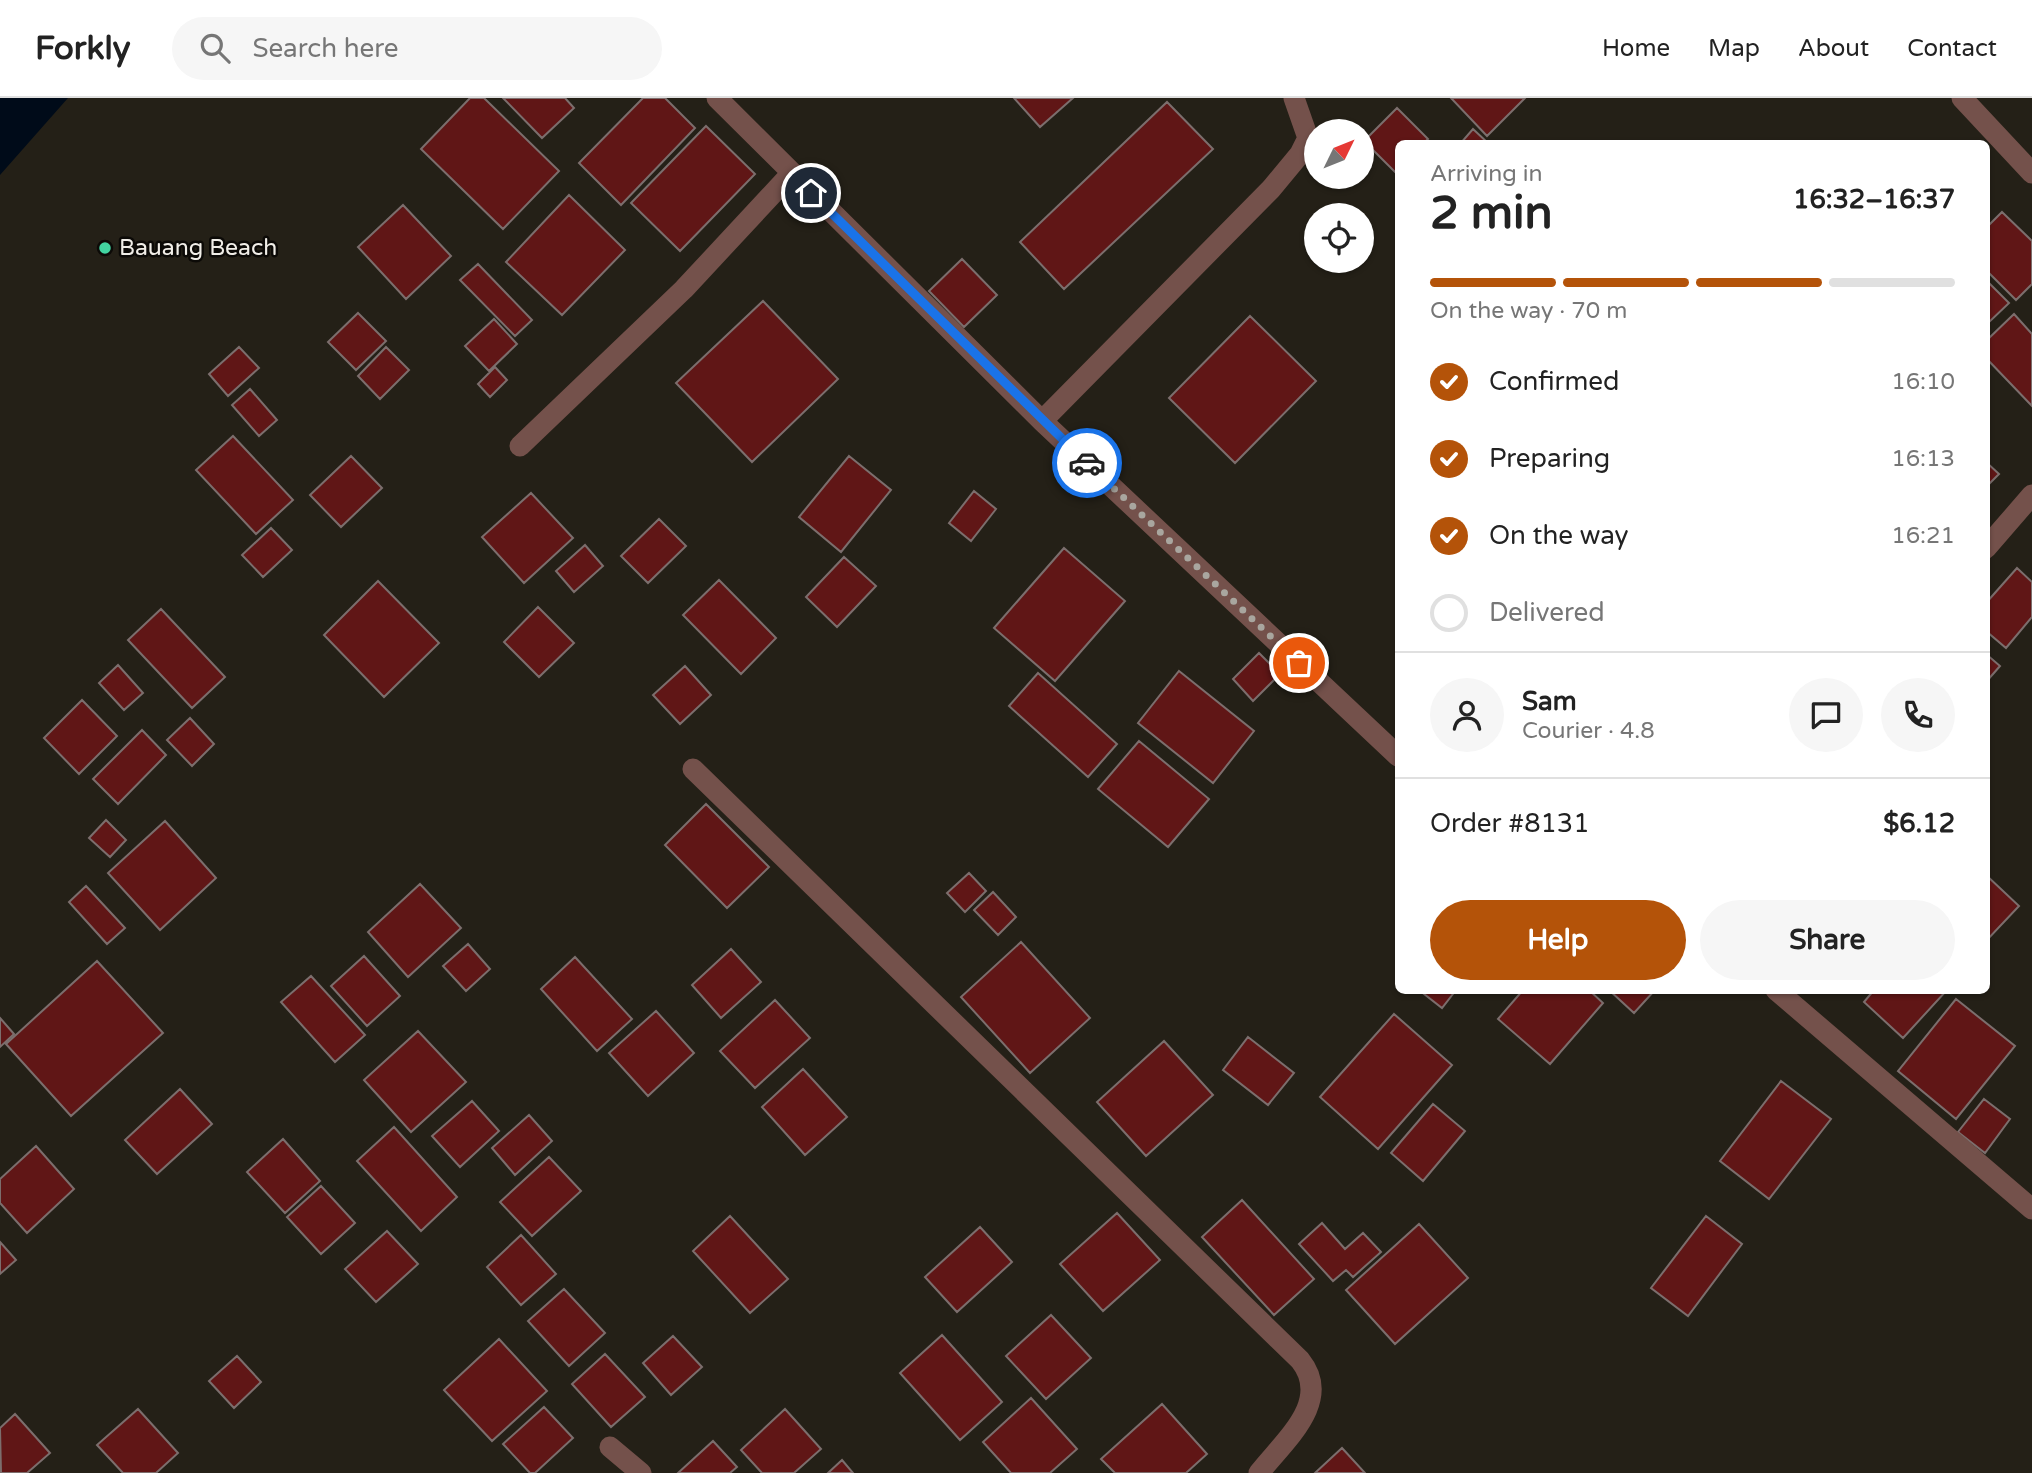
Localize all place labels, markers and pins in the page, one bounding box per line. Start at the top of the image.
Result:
pin [781,163,841,223]
place label: Bauang Beach [119,234,277,262]
marker: Bauang Beach [97,240,113,256]
pin [1269,633,1329,693]

